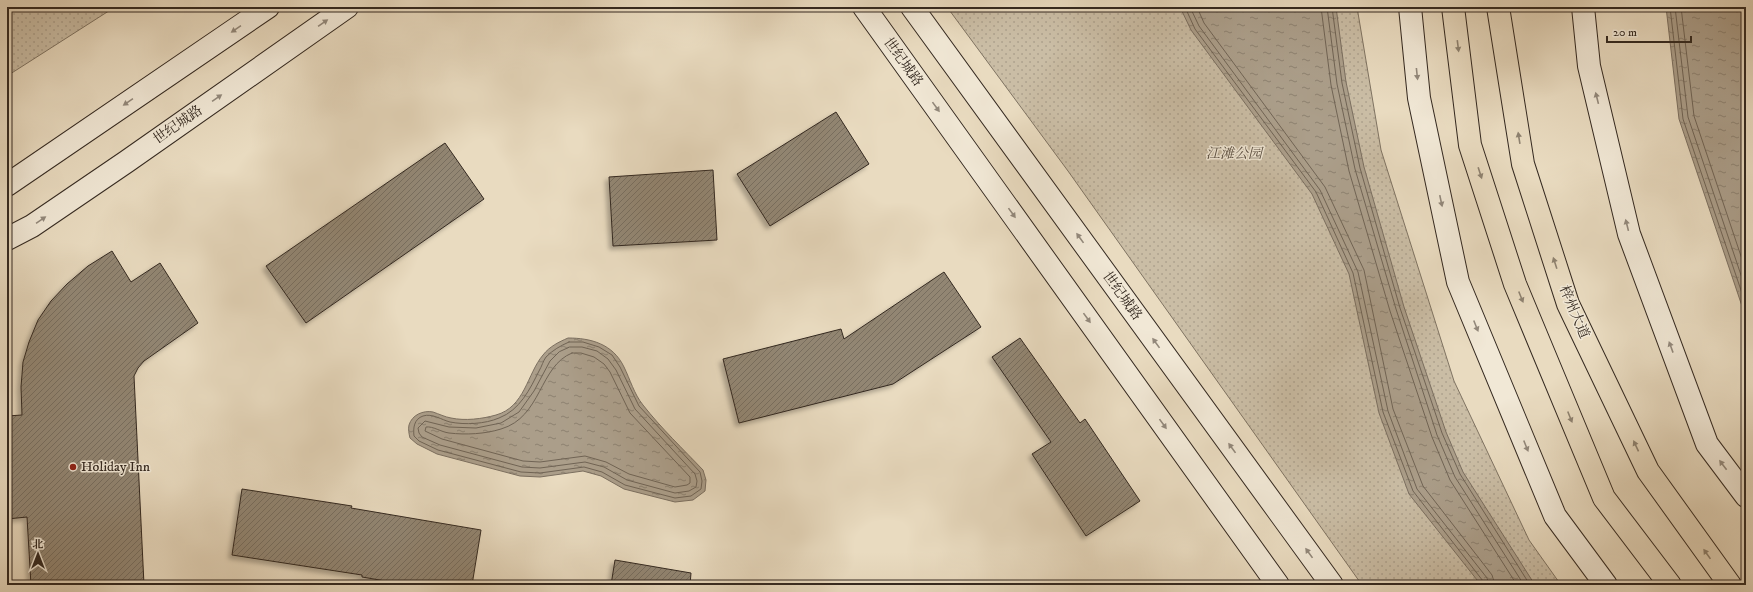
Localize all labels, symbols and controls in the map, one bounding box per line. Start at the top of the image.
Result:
scale bar [1607,18,1691,44]
one-way arrow [318,19,329,27]
one-way arrow [230,25,241,33]
text: 20 m [1613,25,1637,40]
street label: 世纪城路 [879,34,927,90]
one-way arrow [1455,40,1461,52]
one-way arrow [1413,68,1420,80]
one-way arrow [1593,92,1599,104]
one-way arrow [212,94,222,102]
one-way arrow [123,98,133,106]
street label: 世纪城路 [150,102,206,148]
one-way arrow [932,102,940,112]
one-way arrow [1515,132,1521,144]
park label: 江滩公园 [1206,145,1264,163]
one-way arrow [1477,168,1483,180]
one-way arrow [1439,195,1445,207]
one-way arrow [1007,207,1016,218]
one-way arrow [36,216,46,224]
one-way arrow [1624,218,1630,230]
one-way arrow [1076,232,1084,243]
one-way arrow [1552,257,1558,269]
street label: 世纪城路 [1098,268,1146,324]
street label: 梓州大道 [1555,283,1593,341]
one-way arrow [1518,291,1524,303]
one-way arrow [1083,313,1091,324]
one-way arrow [1474,320,1480,332]
one-way arrow [1152,338,1160,348]
one-way arrow [1667,340,1673,352]
one-way arrow [1568,411,1574,423]
one-way arrow [1159,419,1167,429]
one-way arrow [1633,440,1639,451]
one-way arrow [1523,441,1529,452]
one-way arrow [1228,443,1237,454]
place label: Holiday Inn [81,458,151,476]
one-way arrow [1719,460,1727,470]
marker: Holiday Inn [68,462,78,472]
north arrow [18,534,58,574]
text: 北 [33,538,44,552]
one-way arrow [1305,548,1313,559]
one-way arrow [1703,549,1711,559]

